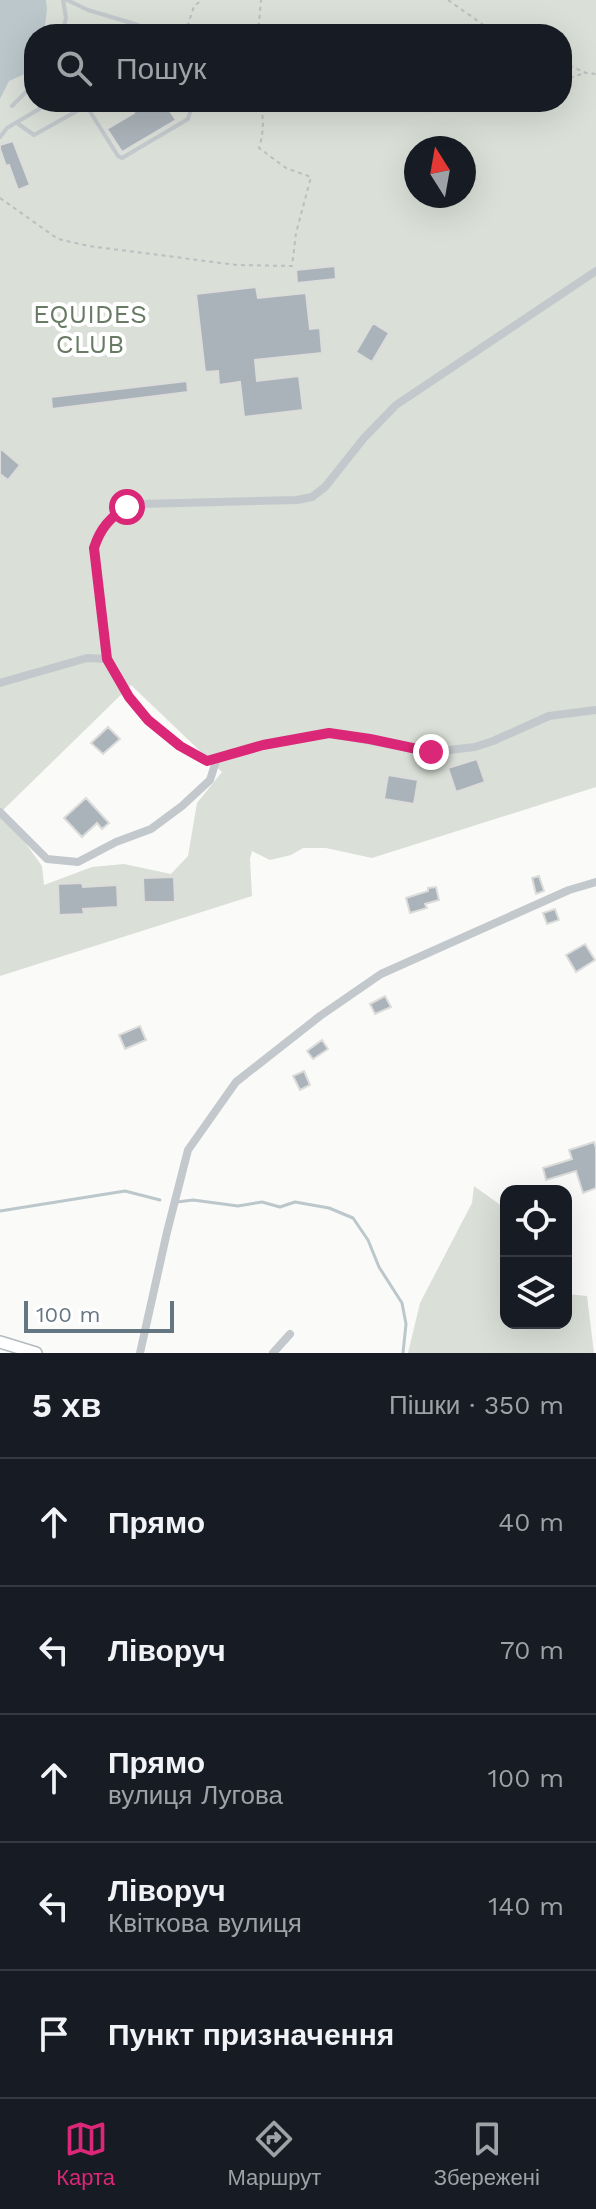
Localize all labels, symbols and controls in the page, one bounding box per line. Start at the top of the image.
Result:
search box [24,24,572,112]
icon: search [52,46,96,90]
text: Пошук [116,51,206,86]
north arrow [404,136,476,208]
park label: EQUIDES CLUB [33,299,147,359]
route start [109,489,145,525]
route end [413,734,449,770]
map controls [500,1185,572,1329]
button: locate [500,1185,572,1257]
button: layers [500,1257,572,1329]
scale bar [24,1297,174,1333]
text: 100 m [36,1302,100,1327]
text: 5 хв [32,1385,101,1425]
text: Пішки · 350 m [389,1390,564,1420]
icon: ahead [32,1500,76,1544]
text: Прямо [108,1505,205,1540]
text: 40 m [498,1507,564,1537]
icon: left [32,1628,76,1672]
text: Ліворуч [108,1633,226,1668]
text: 70 m [500,1635,564,1665]
text: Прямо [108,1745,205,1780]
icon: ahead [32,1756,76,1800]
text: 100 m [488,1763,564,1793]
text: вулиця Лугова [108,1780,283,1810]
text: Ліворуч [108,1873,226,1908]
icon: left [32,1884,76,1928]
text: 140 m [488,1891,564,1921]
text: Квіткова вулиця [108,1908,302,1938]
icon: arrive [32,2012,76,2056]
text: Пункт призначення [108,2017,394,2052]
tab: Карта [56,2117,115,2191]
tab: Маршрут [228,2117,321,2191]
tab: Збережені [434,2117,540,2191]

